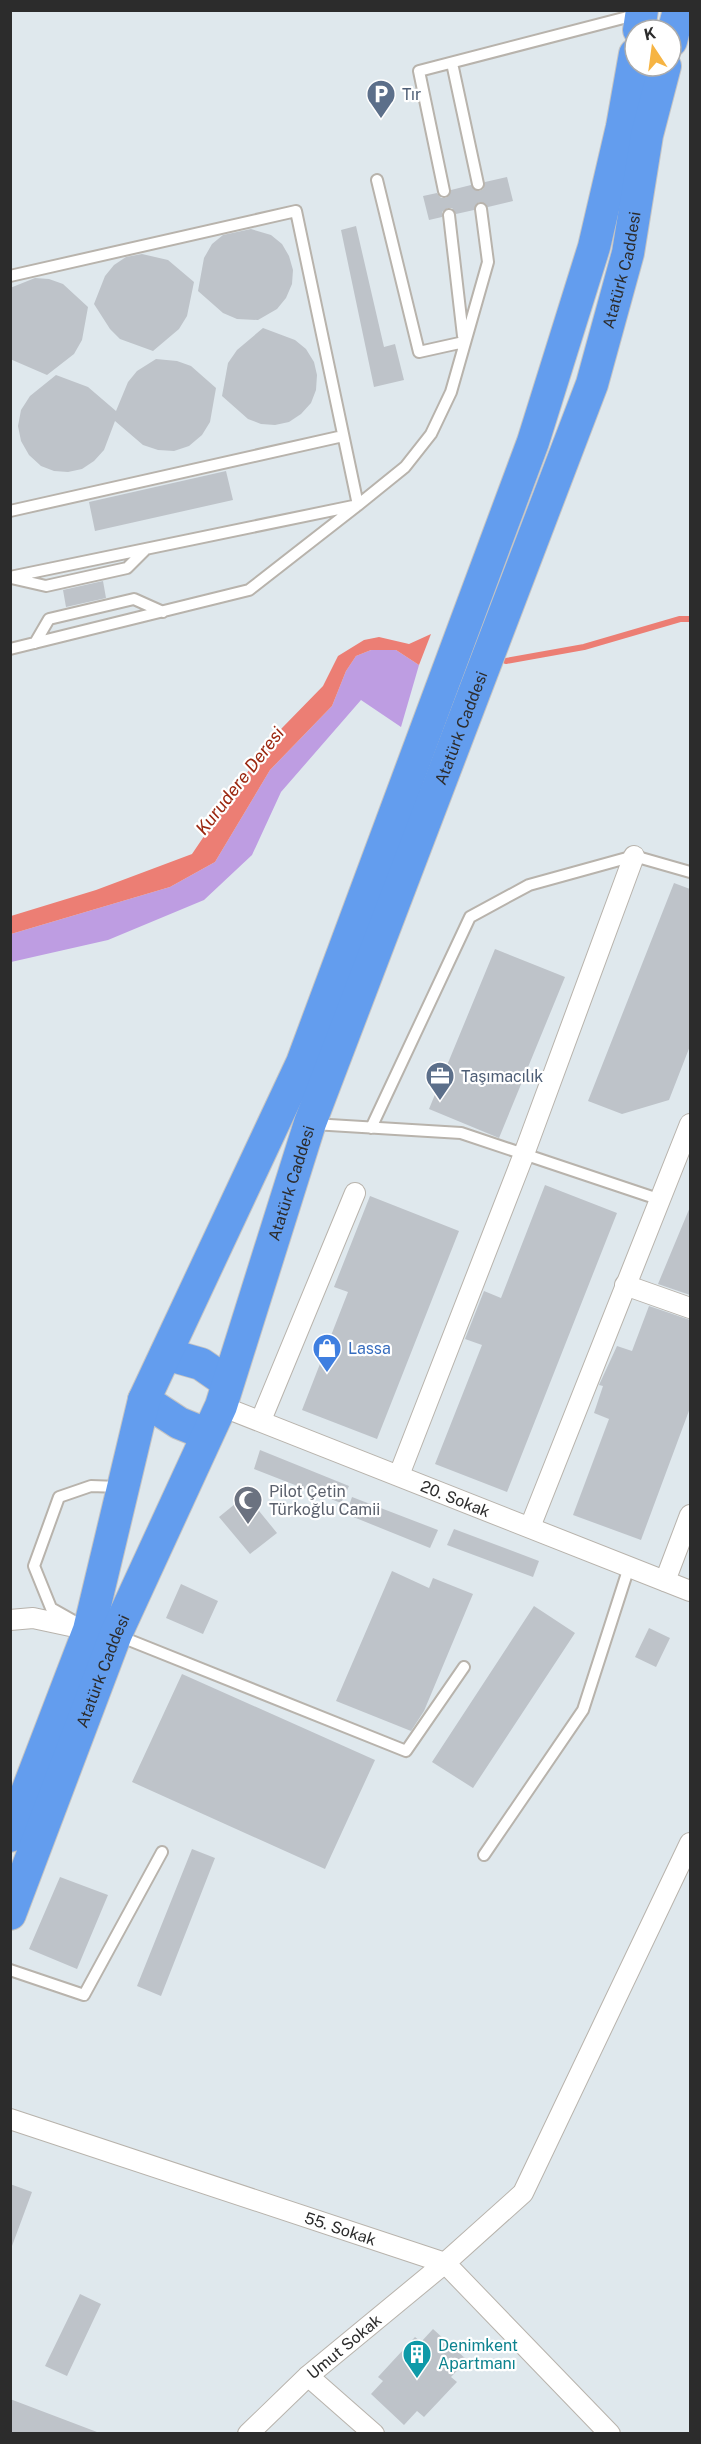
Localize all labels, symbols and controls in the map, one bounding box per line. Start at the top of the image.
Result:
north arrow [623,18,683,78]
text: K [642,23,658,44]
parking icon: Tır [365,78,397,120]
place label: Tır [402,85,421,104]
street label: Atatürk Caddesi [599,210,645,331]
street label: Atatürk Caddesi [431,669,491,787]
water label: Kurudere Deresi [191,722,288,839]
office icon: Taşımacılık [424,1060,456,1102]
place label: Taşımacılık [461,1067,543,1086]
street label: Atatürk Caddesi [265,1123,319,1243]
shop icon: Lassa [311,1332,343,1374]
place label: Lassa [348,1339,391,1358]
street label: 20. Sokak [418,1477,493,1521]
place label: Pilot Çetin Türkoğlu Camii [269,1482,380,1519]
mosque icon: Pilot Çetin Türkoğlu Camii [232,1484,264,1526]
street label: Atatürk Caddesi [72,1612,134,1730]
street label: 55. Sokak [302,2208,378,2250]
street label: Umut Sokak [303,2311,385,2383]
place label: Denimkent Apartmanı [438,2336,518,2373]
building icon: Denimkent Apartmanı [401,2338,433,2380]

